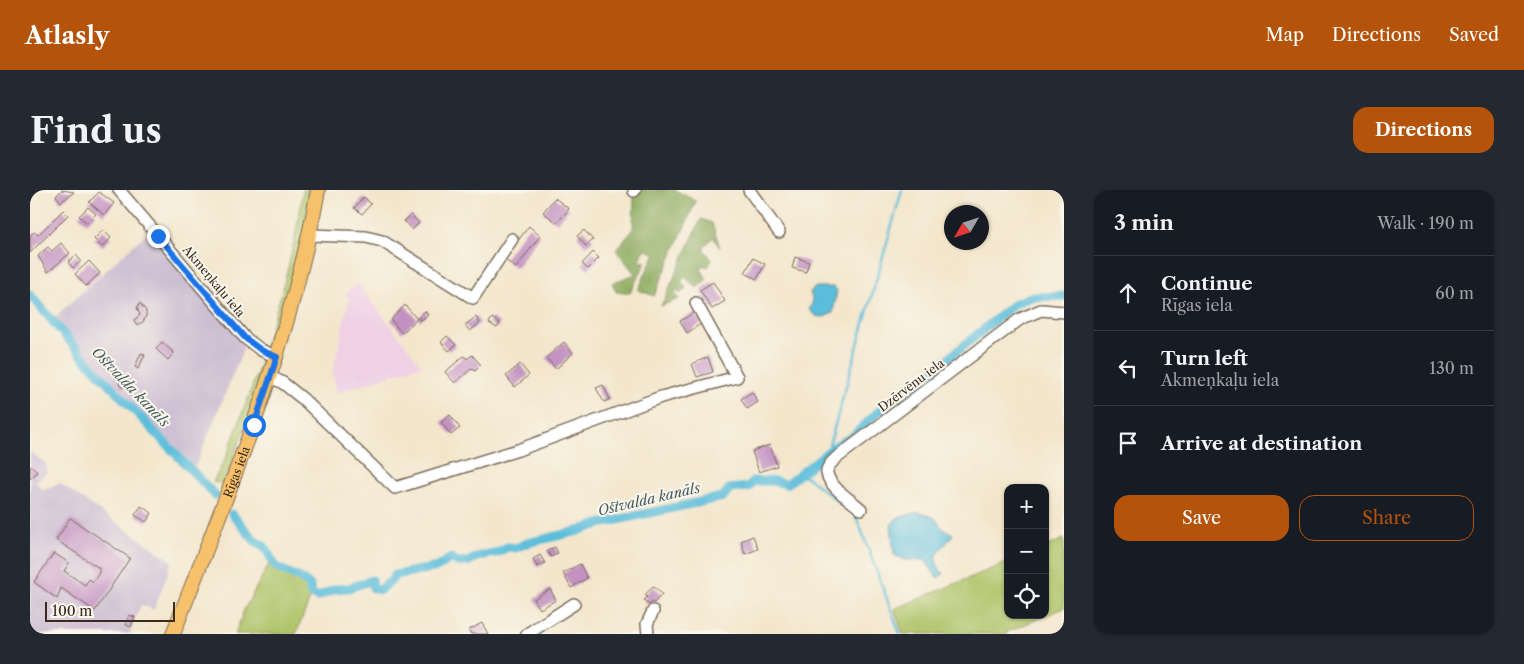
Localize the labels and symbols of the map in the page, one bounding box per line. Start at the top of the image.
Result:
north arrow [944,205,989,250]
route end [147,225,170,248]
street label: Akmeņkaļu iela [178,241,249,321]
water label: Ostvalda kanāls [88,343,174,432]
street label: Dzērvēnu iela [875,355,948,415]
route start [243,414,266,437]
street label: Rīgas iela [219,443,253,500]
water label: Ostvalda kanāls [596,478,703,520]
scale bar [45,599,175,622]

